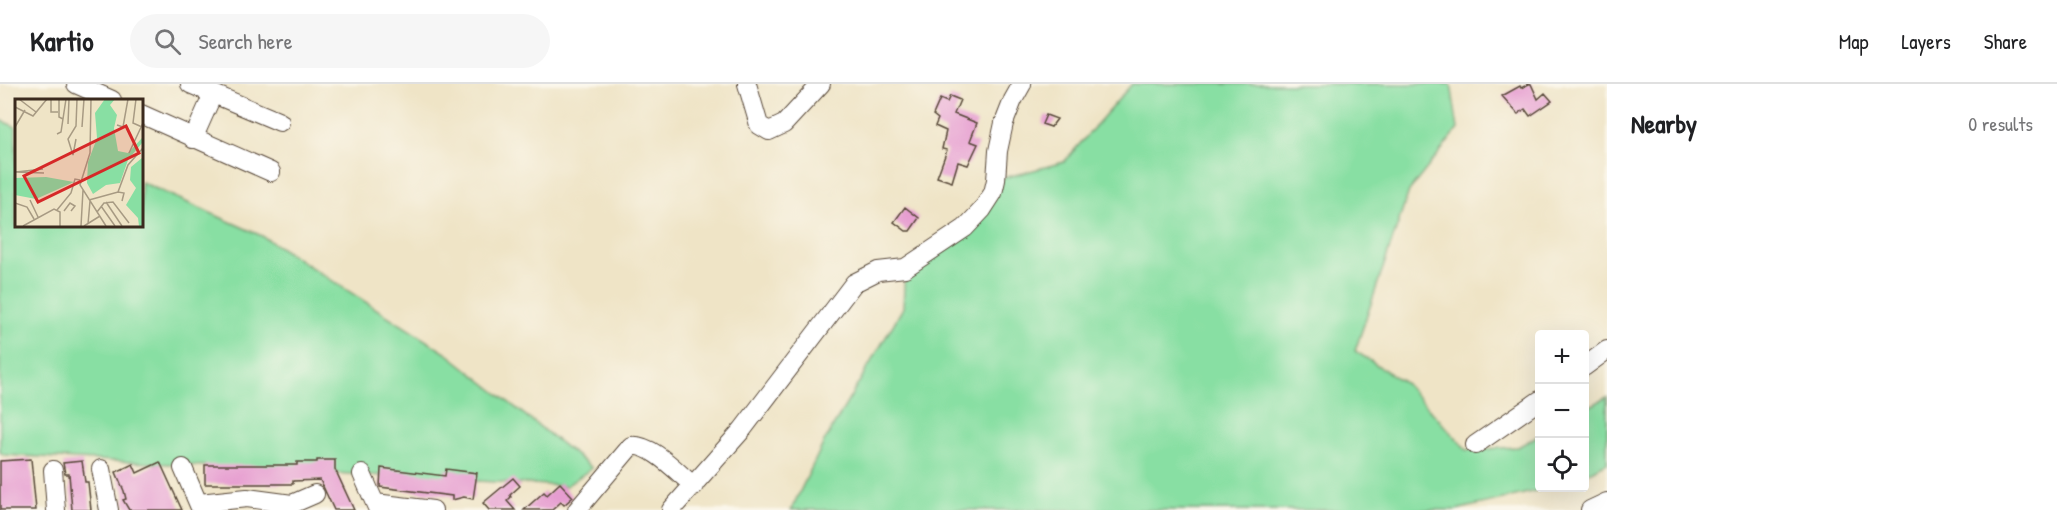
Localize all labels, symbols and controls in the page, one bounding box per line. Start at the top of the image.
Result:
search box [130,14,550,68]
text: Kartio [30,22,94,60]
icon: search [151,25,184,58]
text: Search here [199,26,293,56]
text: Map [1839,27,1868,56]
text: Layers [1901,27,1951,56]
text: Share [1984,27,2027,56]
inset map [15,99,142,226]
text: Nearby [1631,106,1697,141]
text: 0 results [1968,110,2033,137]
map controls [1535,330,1589,492]
button: + [1535,330,1589,384]
button: − [1535,384,1589,438]
button: locate [1535,438,1589,492]

